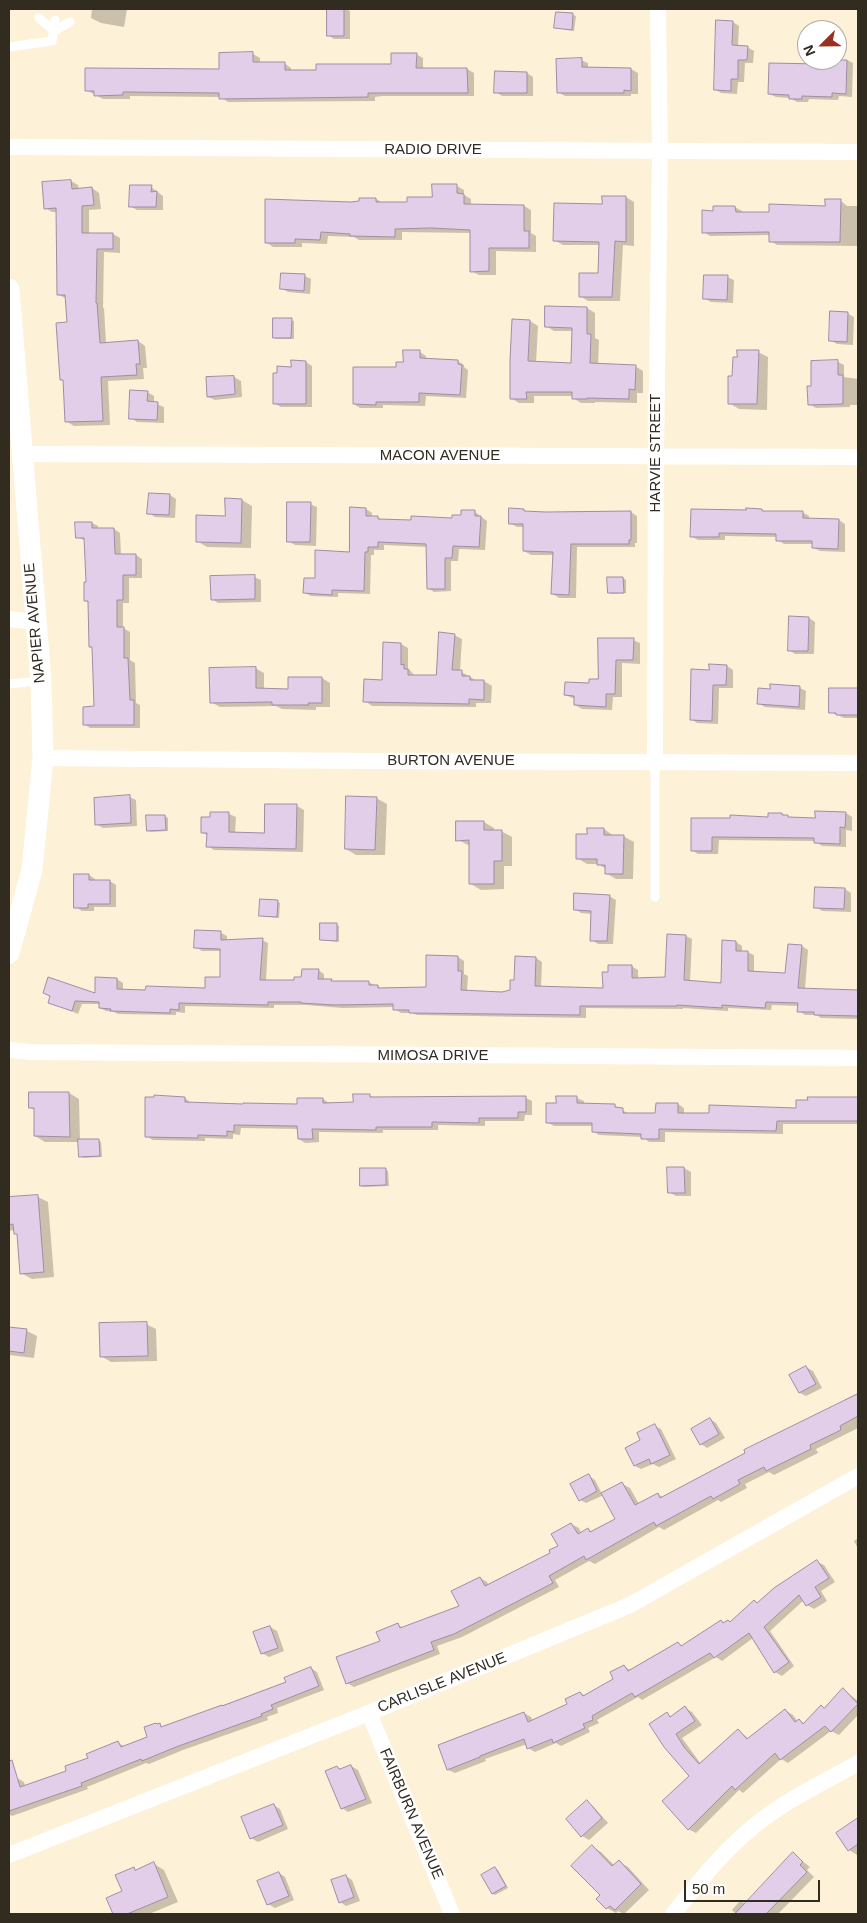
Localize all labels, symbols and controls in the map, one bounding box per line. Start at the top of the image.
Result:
north arrow [797,20,847,70]
text: N [800,43,818,58]
street label: RADIO DRIVE [384,141,482,159]
street label: HARVIE STREET [647,394,665,512]
street label: MACON AVENUE [380,447,500,465]
street label: NAPIER AVENUE [21,562,49,684]
street label: BURTON AVENUE [387,752,515,770]
street label: MIMOSA DRIVE [378,1047,488,1065]
street label: CARLISLE AVENUE [375,1649,509,1717]
street label: FAIRBURN AVENUE [375,1746,447,1882]
scale bar [687,1870,823,1902]
text: 50 m [692,1880,725,1897]

